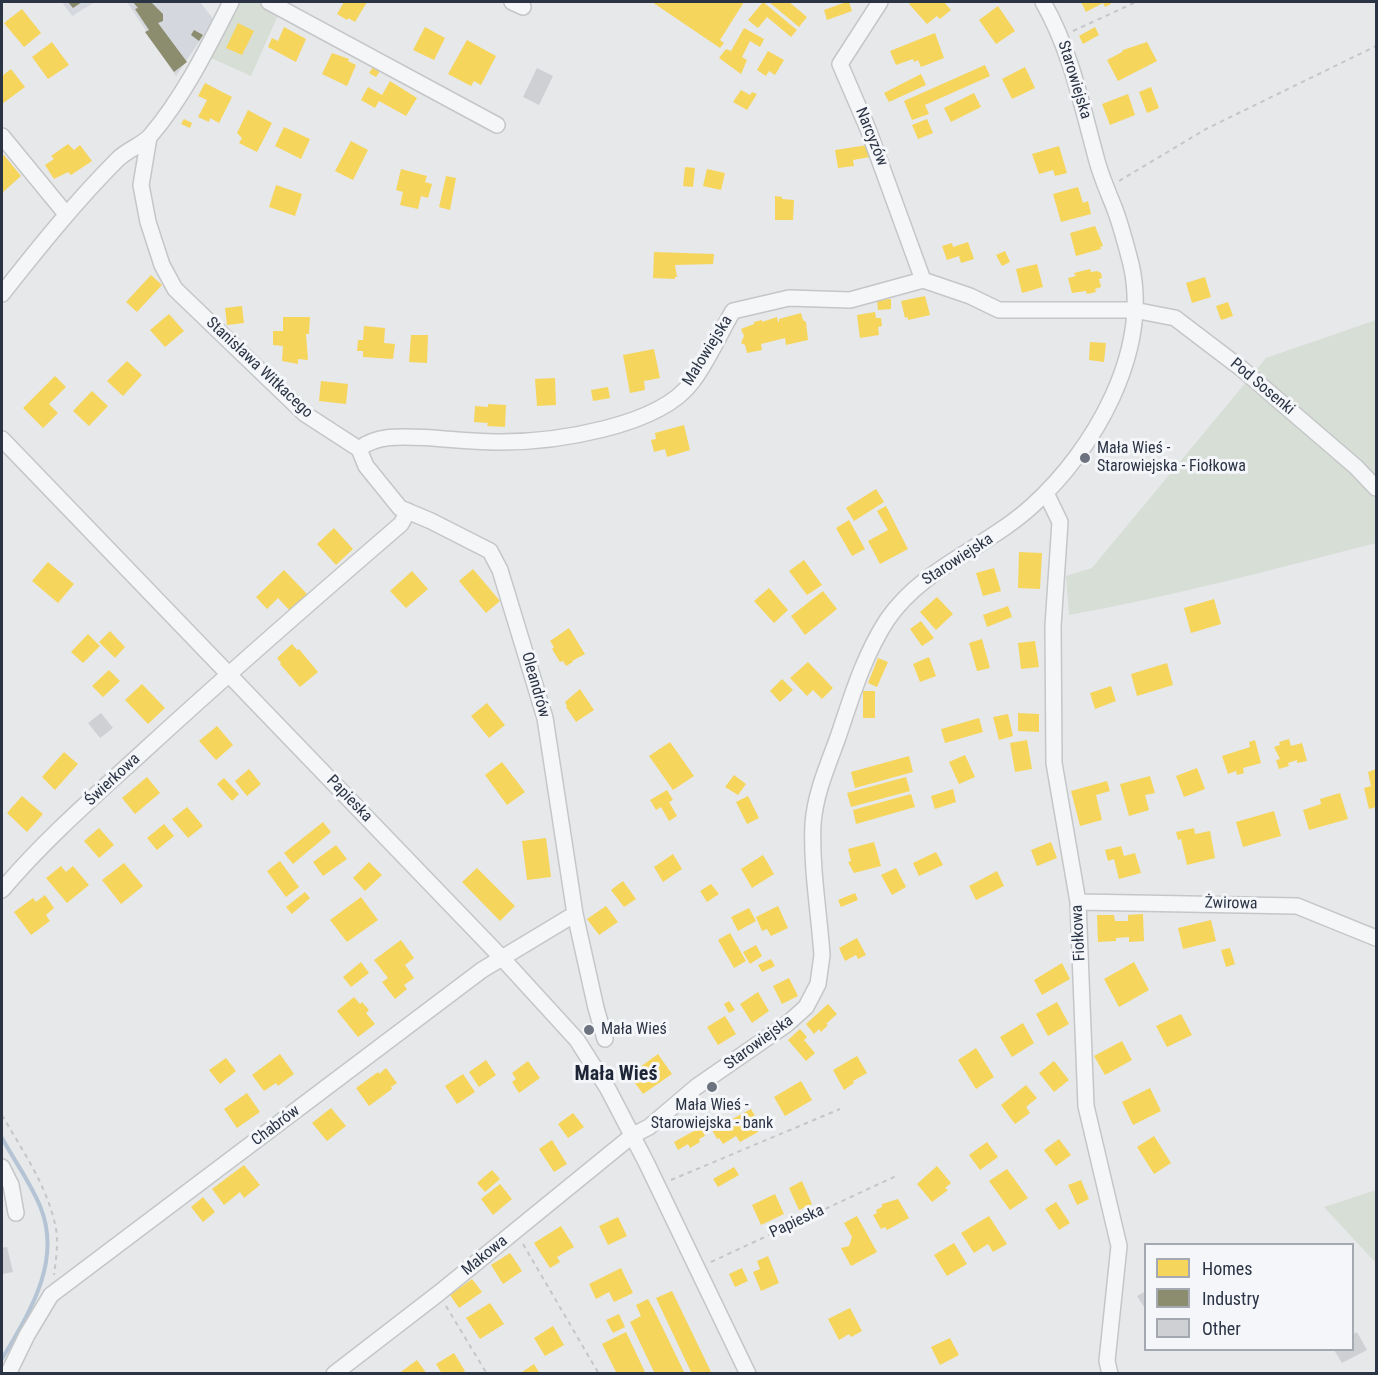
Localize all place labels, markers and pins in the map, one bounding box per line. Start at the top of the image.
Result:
place label: Mała Wieś - Starowiejska - Fiołkowa [1097,439,1246,477]
marker: Mała Wieś - Starowiejska - Fiołkowa [1078,451,1092,465]
place label: Mała Wieś [601,1020,667,1040]
marker: Mała Wieś [582,1023,596,1037]
marker: Mała Wieś - Starowiejska - bank [705,1080,719,1094]
place label: Mała Wieś - Starowiejska - bank [651,1096,773,1134]

